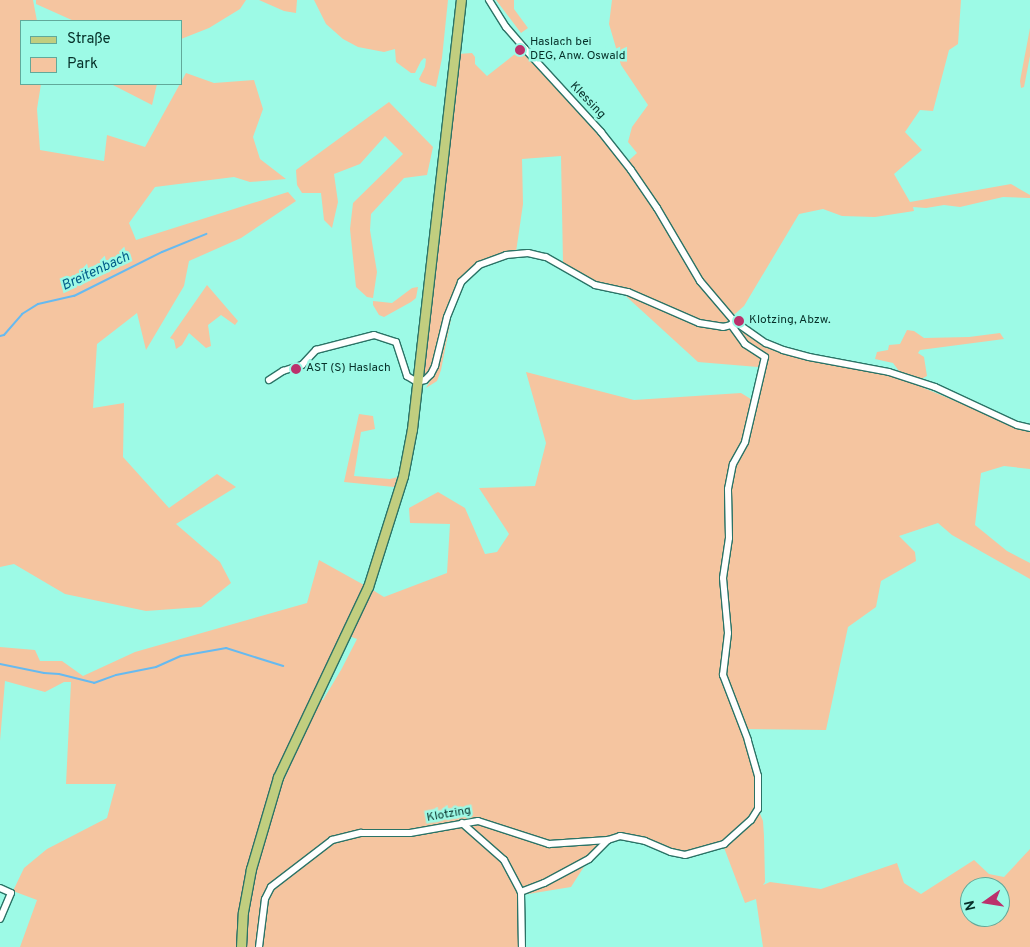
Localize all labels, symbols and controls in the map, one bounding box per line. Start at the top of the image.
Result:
legend [20,20,182,85]
text: Straße [67,30,111,49]
place label: Haslach bei DEG, Anw. Oswald [530,36,626,64]
marker: Haslach bei DEG, Anw. Oswald [514,44,526,56]
text: Park [67,55,98,74]
street label: Klessing [566,80,608,122]
water label: Breitenbach [59,249,133,295]
place label: Klotzing, Abzw. [749,314,831,328]
marker: Klotzing, Abzw. [733,315,745,327]
place label: AST (S) Haslach [306,362,391,376]
marker: AST (S) Haslach [290,363,302,375]
street label: Klotzing [426,804,472,826]
north arrow [960,877,1010,927]
text: N [961,898,980,912]

